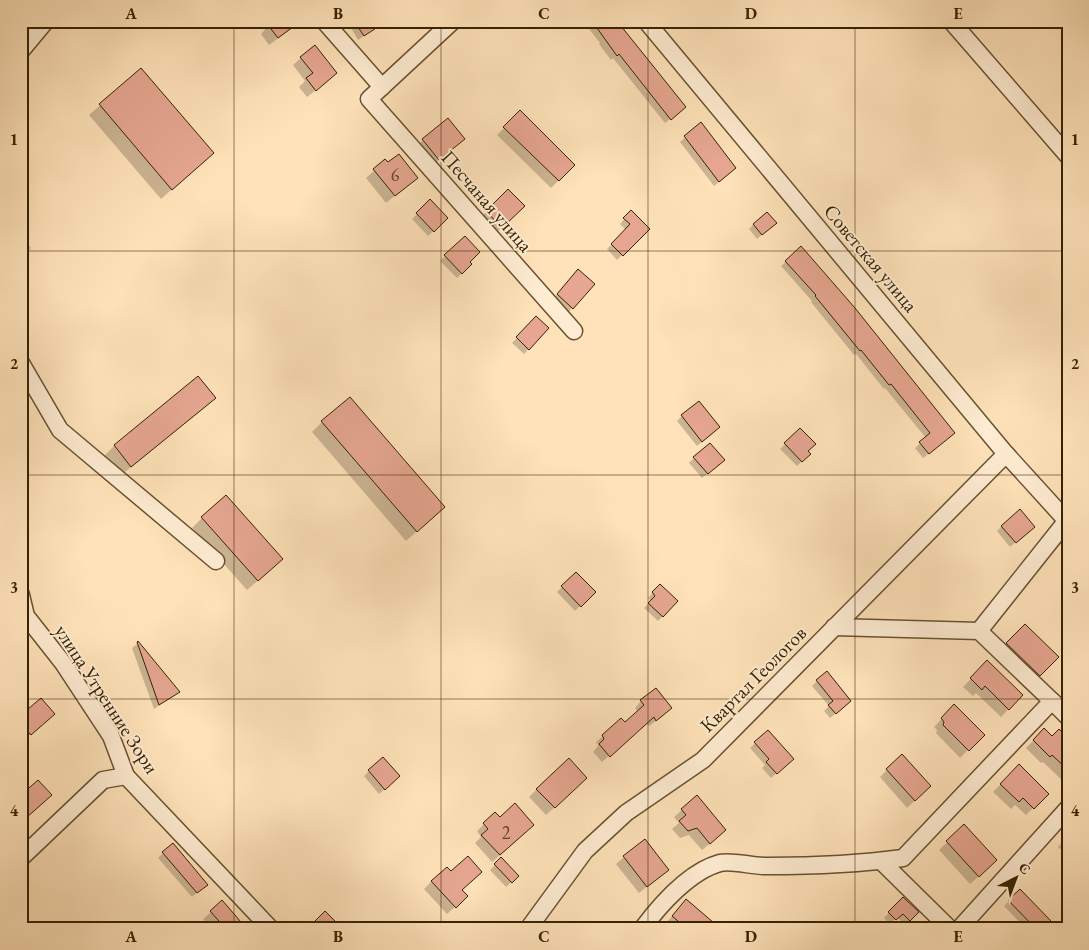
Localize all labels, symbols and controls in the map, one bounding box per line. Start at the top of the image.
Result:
text: A [124,3,137,24]
text: B [333,3,343,24]
text: C [538,3,550,24]
text: D [745,3,757,24]
text: E [953,3,963,24]
text: 1 [10,129,18,150]
text: 1 [1071,129,1079,150]
street label: Песчаная улица [435,145,539,257]
house number: 6 [391,163,400,186]
street label: Советская улица [818,199,924,317]
text: 2 [10,353,19,374]
text: 2 [1071,353,1080,374]
text: 3 [10,577,18,598]
text: 3 [1071,577,1079,598]
street label: улица Утренние Зори [49,619,165,779]
street label: Квартал Геологов [694,620,812,738]
text: 4 [10,800,19,821]
text: 4 [1071,800,1080,821]
house number: 2 [502,821,511,844]
north arrow [992,852,1042,902]
text: С [1015,858,1034,878]
text: A [124,926,137,947]
text: B [333,926,343,947]
text: C [538,926,550,947]
text: D [745,926,757,947]
text: E [953,926,963,947]

